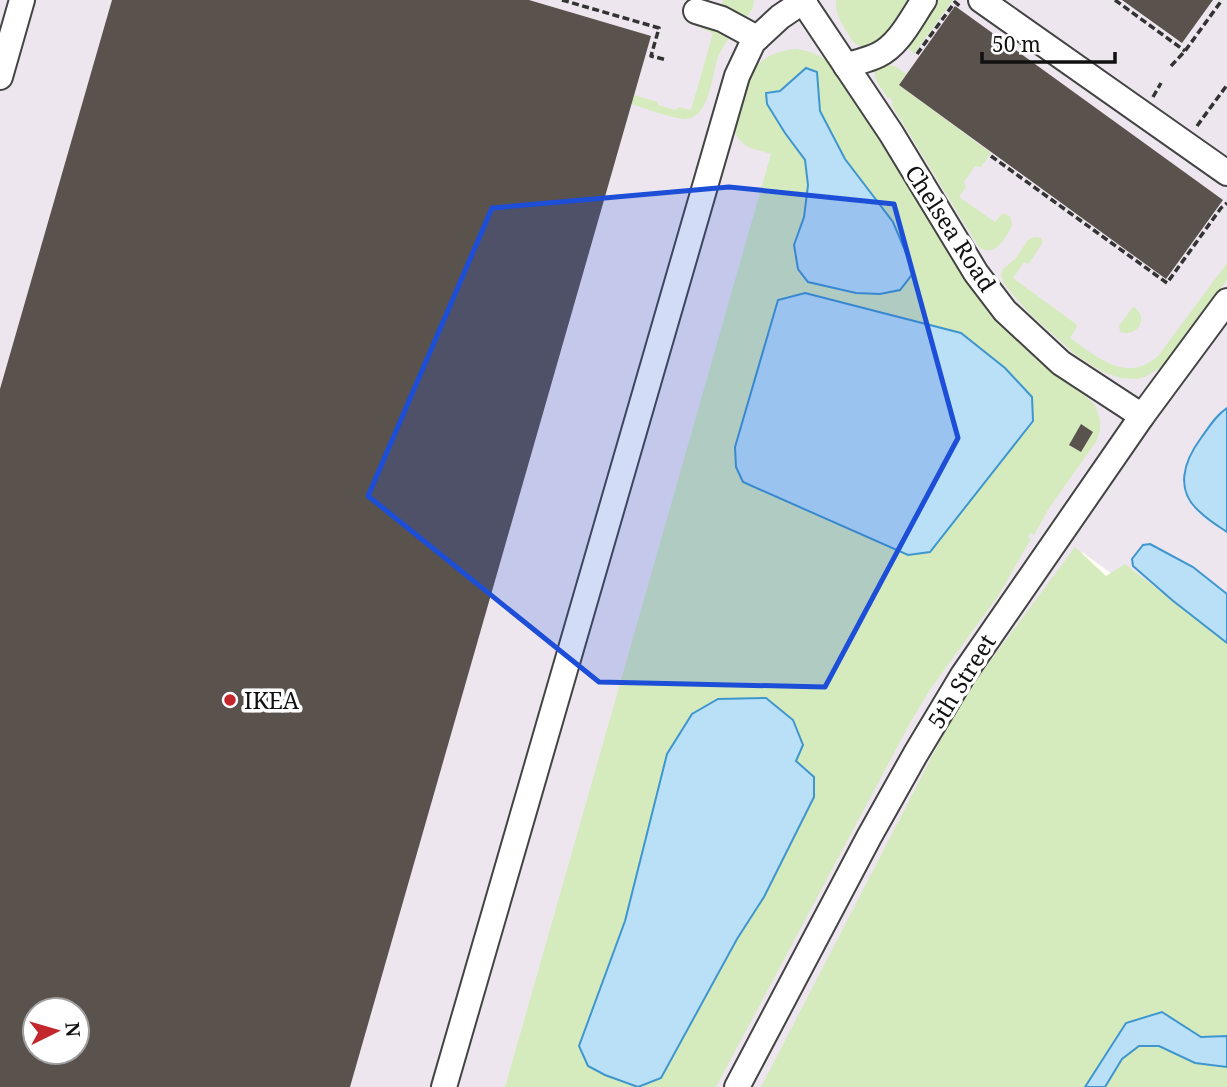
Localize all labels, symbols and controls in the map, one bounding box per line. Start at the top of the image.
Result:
scale bar [982,21,1115,65]
text: 50 m [992,30,1041,58]
street label: Chelsea Road [898,158,1004,298]
street label: 5th Street [919,628,1003,734]
place label: IKEA [244,684,300,716]
marker: IKEA [222,692,238,708]
north arrow [21,996,91,1066]
text: N [59,1021,87,1038]

